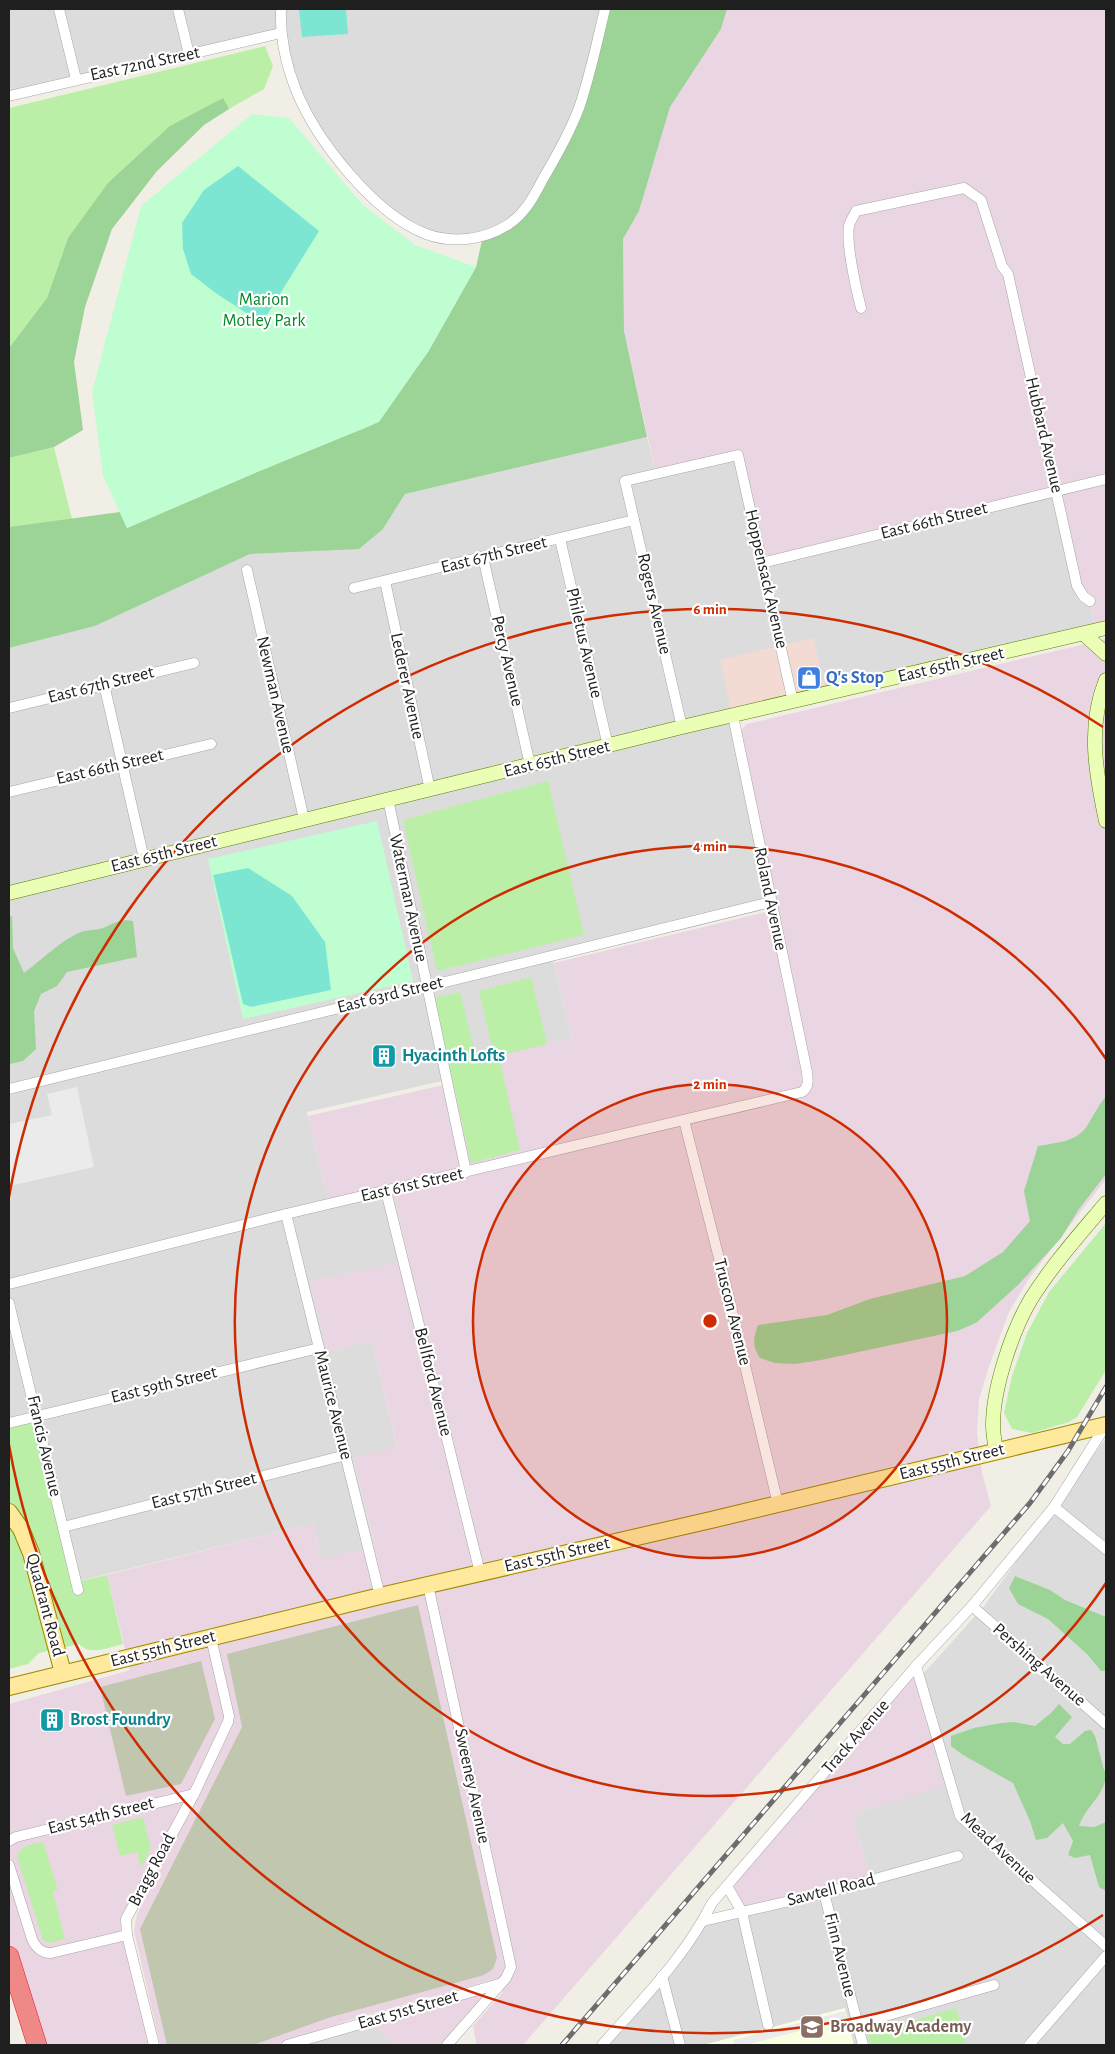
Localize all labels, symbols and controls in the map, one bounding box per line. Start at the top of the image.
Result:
street label: East 72nd Street [89,44,202,84]
park label: Marion Motley Park [223,291,306,330]
street label: Hubbard Avenue [1022,375,1066,495]
street label: East 66th Street [879,499,989,543]
street label: Hoppensack Avenue [741,508,791,650]
street label: East 67th Street [439,533,549,577]
street label: Rogers Avenue [634,552,674,656]
street label: Philetus Avenue [563,586,605,700]
text: 6 min [693,602,727,617]
street label: Percy Avenue [488,614,526,708]
street label: Lederer Avenue [387,631,427,741]
street label: Newman Avenue [253,635,297,755]
street label: East 65th Street [896,644,1006,686]
street label: East 67th Street [46,663,156,707]
shop icon: Q's Stop [796,665,822,691]
place label: Q's Stop [826,669,884,687]
street label: East 65th Street [502,737,612,781]
street label: East 66th Street [55,746,166,788]
street label: East 65th Street [109,832,219,876]
street label: Waterman Avenue [386,832,430,964]
text: 4 min [693,839,727,854]
street label: Roland Avenue [750,846,790,952]
street label: East 63rd Street [335,973,445,1017]
building icon: Hyacinth Lofts [371,1043,397,1069]
place label: Hyacinth Lofts [402,1047,505,1065]
text: 2 min [693,1077,727,1092]
street label: East 61st Street [359,1164,465,1206]
street label: Truscon Avenue [710,1257,754,1367]
centre of rings [701,1312,719,1330]
street label: Bellford Avenue [411,1326,455,1438]
street label: Maurice Avenue [311,1348,355,1462]
street label: East 59th Street [109,1363,219,1407]
street label: Francis Avenue [24,1394,64,1498]
street label: East 55th Street [898,1440,1007,1484]
street label: East 57th Street [150,1469,259,1513]
street label: East 55th Street [503,1534,612,1576]
street label: Quadrant Road [23,1552,67,1658]
street label: Pershing Avenue [989,1620,1089,1710]
street label: East 55th Street [109,1627,218,1671]
street label: Track Avenue [819,1696,893,1778]
building icon: Brost Foundry [39,1707,65,1733]
place label: Brost Foundry [70,1711,171,1729]
street label: Sweeney Avenue [451,1727,493,1845]
street label: East 54th Street [46,1794,156,1838]
street label: Mead Avenue [957,1809,1039,1887]
street label: Bragg Road [125,1831,179,1909]
street label: Sawtell Road [785,1870,877,1910]
street label: Finn Avenue [821,1911,859,1999]
street label: East 51st Street [356,1987,460,2033]
school or university icon: Broadway Academy [799,2014,825,2040]
place label: Broadway Academy [830,2018,972,2036]

